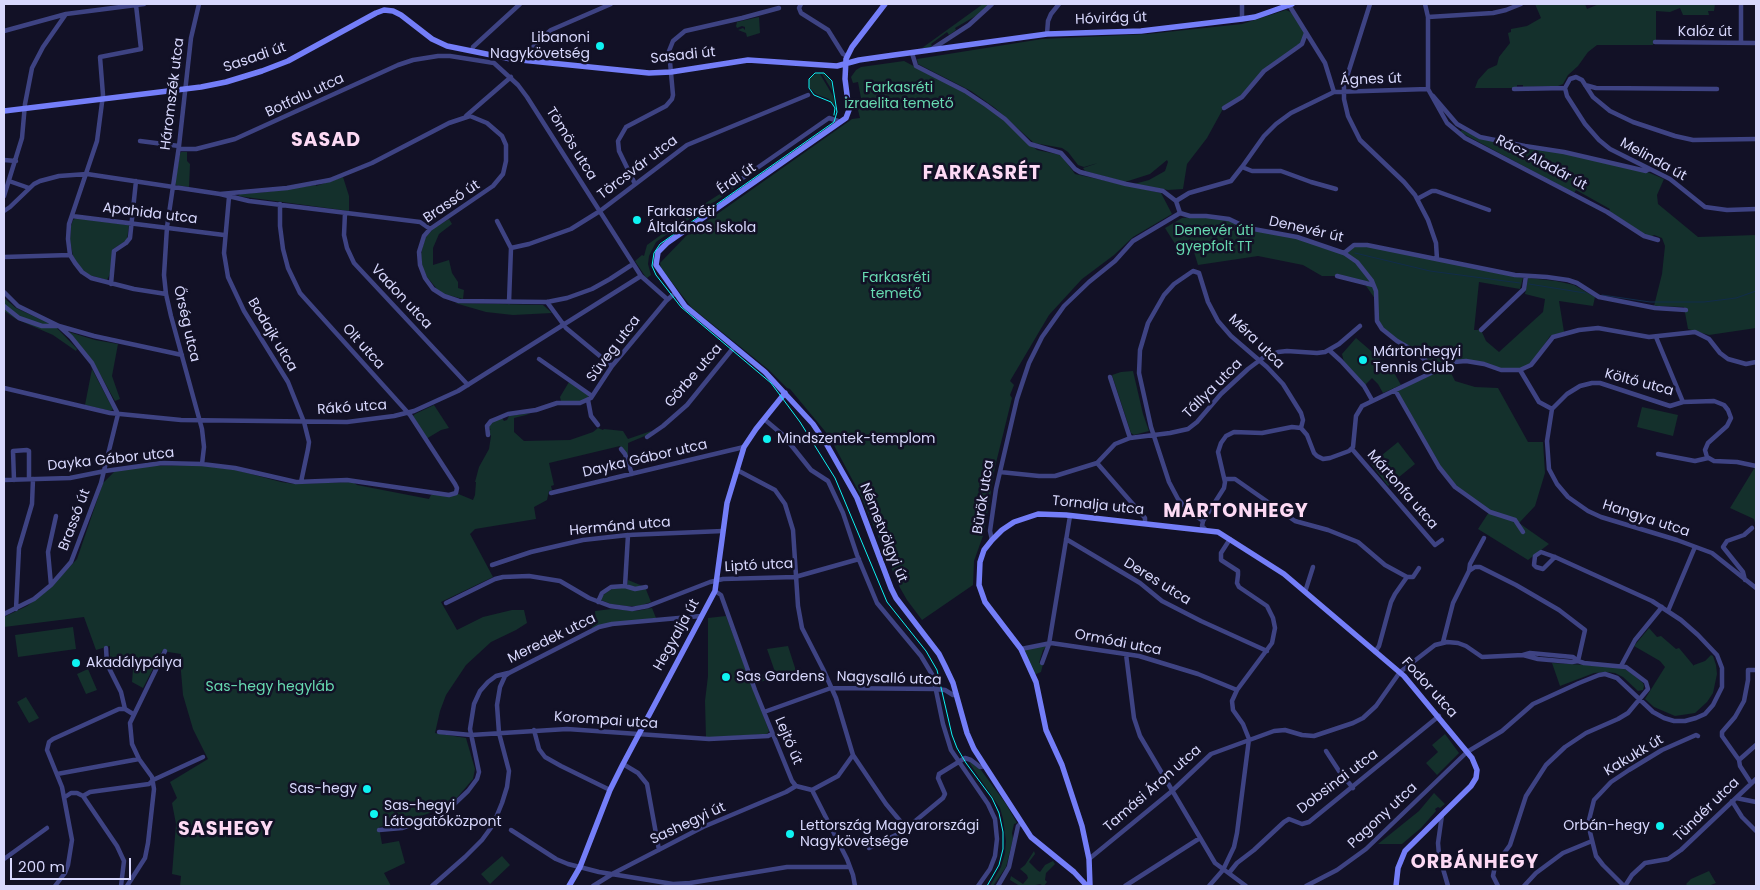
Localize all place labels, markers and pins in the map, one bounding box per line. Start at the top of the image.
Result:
place label: Libanoni Nagykövetség [490,30,590,62]
marker: Libanoni Nagykövetség [594,40,606,52]
place label: Farkasréti Általános Iskola [647,204,756,236]
marker: Farkasréti Általános Iskola [631,214,643,226]
place label: Mártonhegyi Tennis Club [1373,344,1461,377]
marker: Mártonhegyi Tennis Club [1357,354,1369,366]
place label: Mindszentek-templom [777,431,935,447]
marker: Mindszentek-templom [761,433,773,445]
place label: Akadálypálya [86,655,182,671]
marker: Akadálypálya [70,657,82,669]
place label: Sas Gardens [736,669,825,685]
marker: Sas Gardens [720,671,732,683]
place label: Sas-hegy [289,781,357,797]
marker: Sas-hegy [361,783,373,795]
place label: Sas-hegyi Látogatóközpont [384,798,502,830]
marker: Sas-hegyi Látogatóközpont [368,808,380,820]
place label: Lettország Magyarországi Nagykövetsége [800,818,979,850]
place label: Orbán-hegy [1563,818,1650,834]
marker: Orbán-hegy [1654,820,1666,832]
marker: Lettország Magyarországi Nagykövetsége [784,828,796,840]

